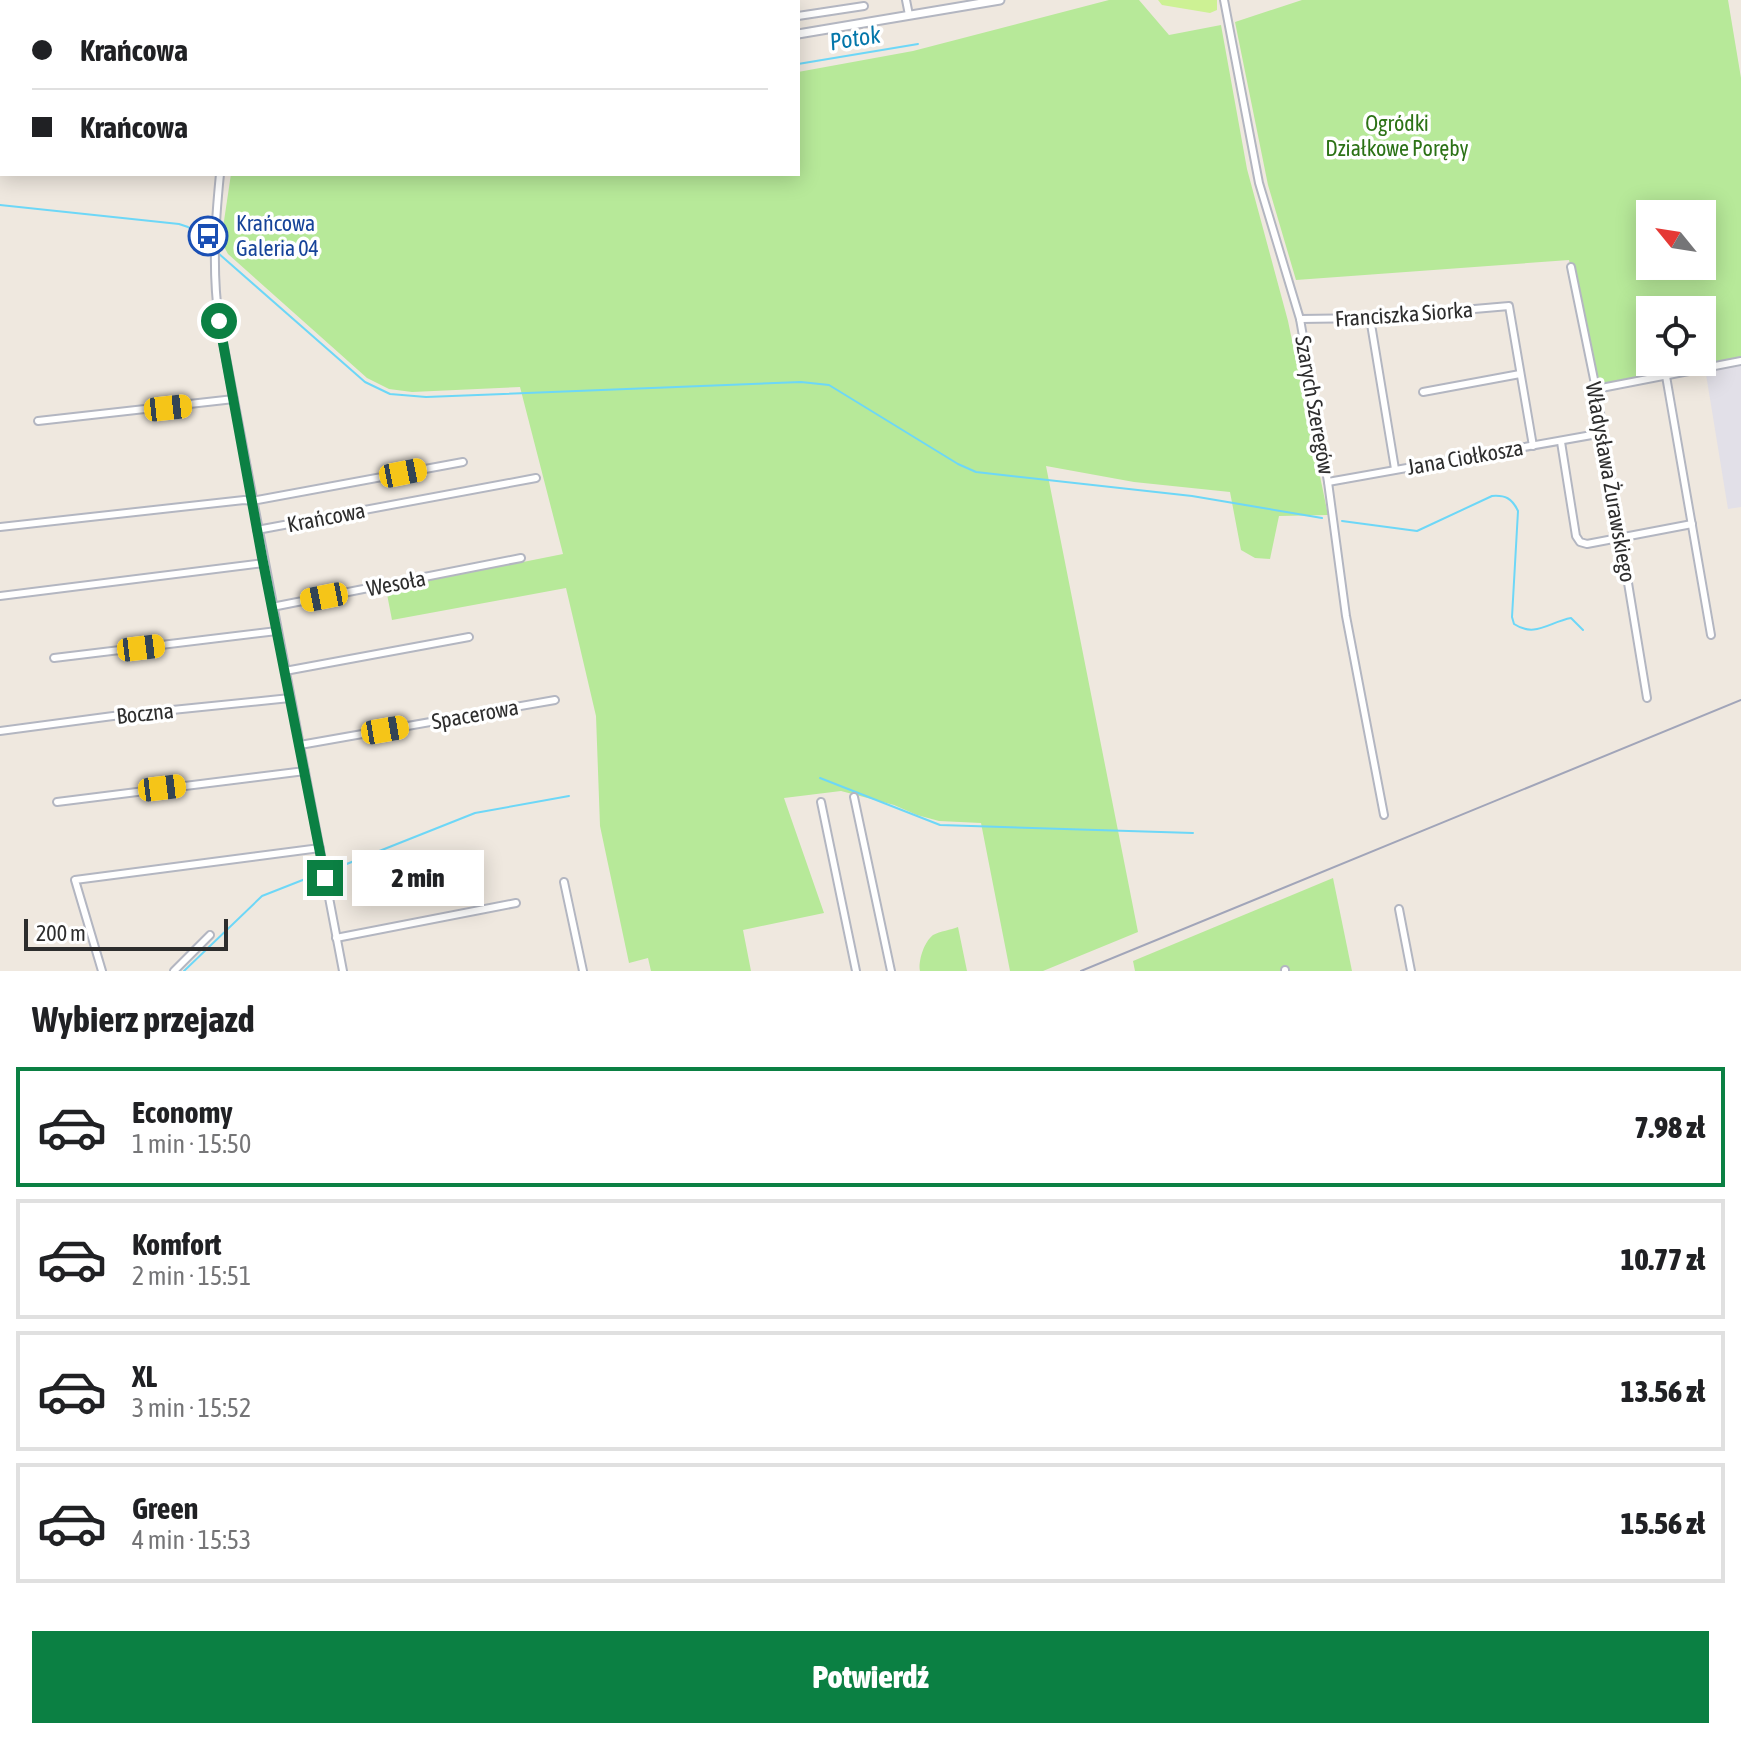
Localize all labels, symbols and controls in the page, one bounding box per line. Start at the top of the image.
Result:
water label: Potok [828,21,883,55]
text: Krańcowa [80,33,188,67]
text: Krańcowa [80,110,188,144]
park label: Ogródki Działkowe Poręby [1325,110,1469,161]
north arrow [1636,200,1716,280]
map controls [1636,200,1716,376]
place label: Krańcowa Galeria 04 [236,210,319,261]
bus stop icon: Krańcowa Galeria 04 [187,215,229,257]
street label: Franciszka Siorka [1334,296,1474,332]
button: locate [1636,296,1716,376]
route start [201,303,237,339]
street label: Szarych Szeregów [1290,334,1340,476]
street label: Władysława Żurawskiego [1581,380,1641,584]
car [143,394,193,422]
street label: Jana Ciołkosza [1405,434,1525,480]
car [377,457,429,489]
street label: Krańcowa [285,497,367,537]
street label: Wesoła [364,565,428,601]
car [298,581,350,613]
car [116,633,166,663]
street label: Spacerowa [430,694,520,734]
street label: Boczna [115,697,175,729]
car [359,714,411,746]
car [137,773,187,803]
callout: 2 min [353,850,485,906]
route end [307,860,343,896]
text: 2 min [391,863,445,893]
scale bar [24,915,228,951]
text: 200 m [36,920,86,946]
text: Wybierz przejazd [32,998,254,1040]
icon: car [36,1091,108,1163]
text: Economy [132,1095,233,1129]
text: 7.98 zł [1635,1110,1705,1144]
text: 1 min · 15:50 [132,1129,251,1159]
icon: car [36,1223,108,1295]
text: Komfort [132,1227,221,1261]
text: 10.77 zł [1620,1242,1705,1276]
text: 2 min · 15:51 [132,1261,251,1291]
icon: car [36,1355,108,1427]
text: XL [132,1359,157,1393]
text: 13.56 zł [1620,1374,1705,1408]
text: 3 min · 15:52 [132,1393,251,1423]
icon: car [36,1487,108,1559]
text: Green [132,1491,198,1525]
text: 15.56 zł [1620,1506,1705,1540]
text: 4 min · 15:53 [132,1525,251,1555]
button: Potwierdź [32,1631,1709,1723]

